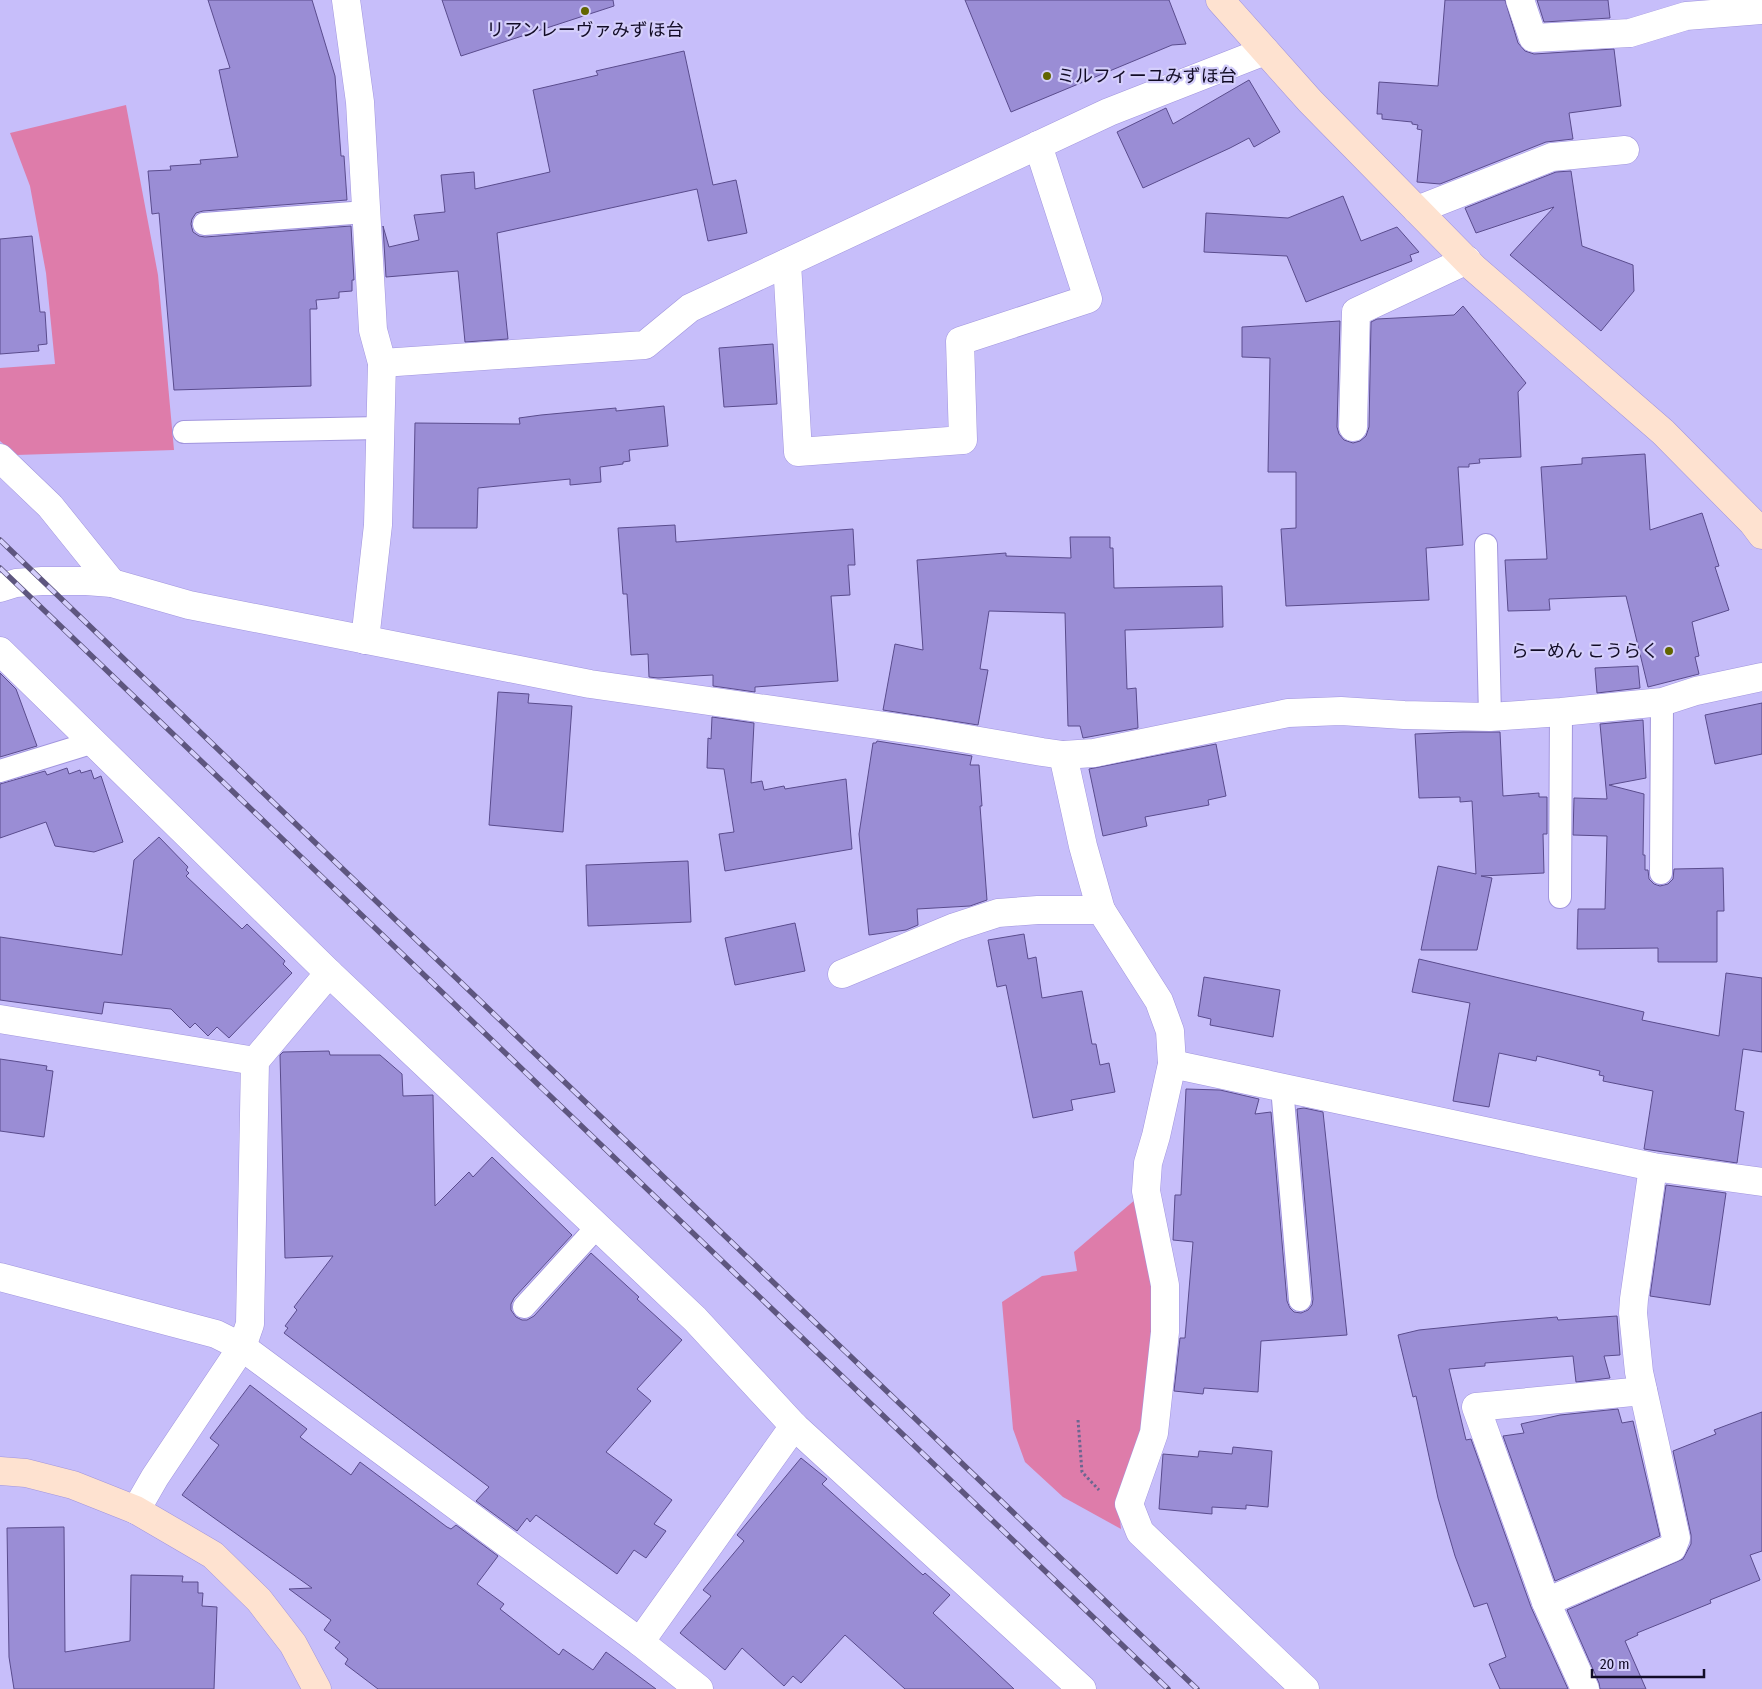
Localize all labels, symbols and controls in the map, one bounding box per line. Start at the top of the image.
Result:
marker: リアンレーヴァみずほ台 [579,5,591,17]
place label: リアンレーヴァみずほ台 [486,19,684,41]
place label: ミルフィーユみずほ台 [1057,65,1237,87]
marker: ミルフィーユみずほ台 [1041,70,1053,82]
place label: らーめん こうらく [1511,640,1659,662]
marker: らーめん こうらく [1663,645,1675,657]
scale bar [1592,1646,1704,1678]
text: 20 m [1600,1655,1630,1673]

